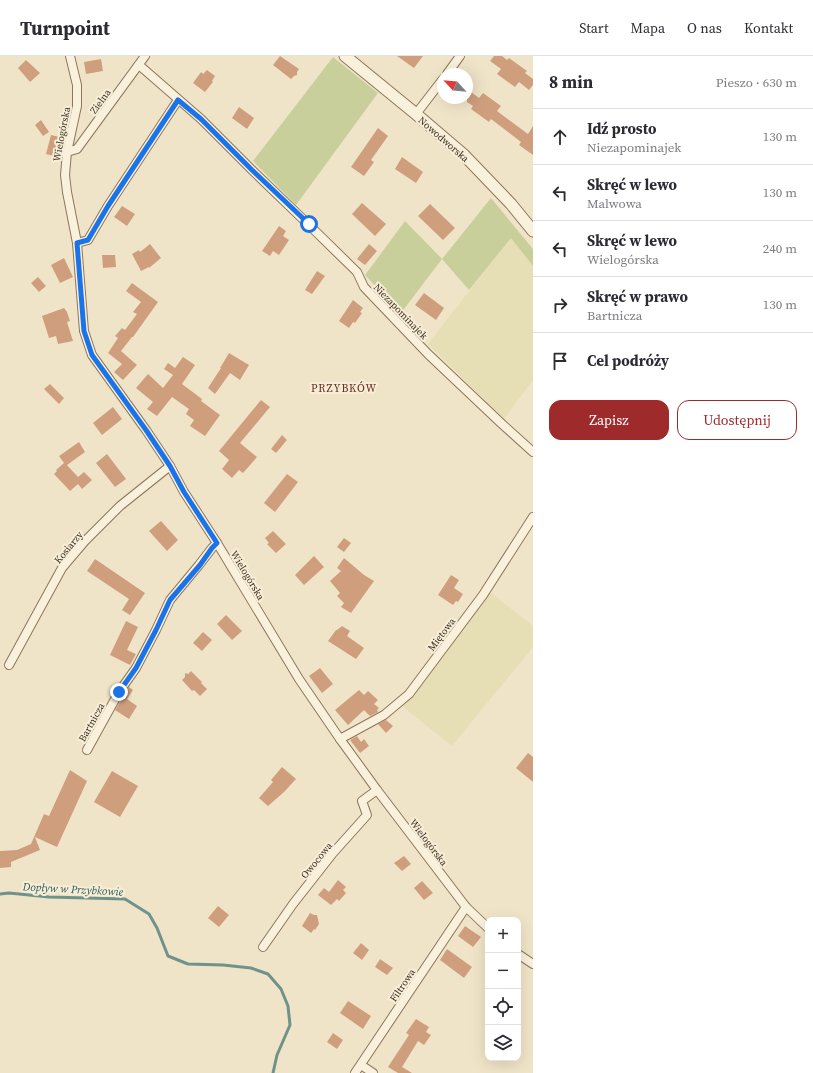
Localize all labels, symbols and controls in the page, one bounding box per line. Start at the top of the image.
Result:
text: Turnpoint [20,15,110,41]
text: Start [579,18,609,38]
text: Mapa [631,18,665,38]
text: O nas [687,18,722,38]
text: Kontakt [744,18,793,38]
north arrow [437,68,473,104]
text: 8 min [549,70,593,94]
text: Pieszo · 630 m [716,74,797,91]
street label: Zielna [87,86,114,116]
street label: Wielogórska [50,105,73,163]
street label: Nowodworska [416,114,472,166]
text: Idź prosto [587,118,656,139]
icon: ahead [549,126,571,148]
text: 130 m [763,128,797,145]
text: Niezapominajek [587,139,681,156]
text: Skręć w lewo [587,174,677,195]
icon: left [549,182,571,204]
text: 130 m [763,184,797,201]
text: Malwowa [587,195,642,212]
route start [300,215,318,233]
text: Skręć w lewo [587,230,677,251]
icon: left [549,238,571,260]
text: 240 m [763,240,797,257]
text: Wielogórska [587,251,659,268]
street label: Niezapominajek [371,281,431,342]
text: Skręć w prawo [587,286,688,307]
icon: right [549,294,571,316]
text: 130 m [763,296,797,313]
text: Bartnicza [587,307,642,324]
icon: arrive [549,350,571,372]
text: Cel podróży [587,350,669,371]
district label: PRZYBKÓW [311,381,377,396]
button: Zapisz [549,400,669,440]
button: Udostępnij [677,400,797,440]
street label: Kosiarzy [51,528,86,566]
street label: Wielogórska [228,548,268,603]
street label: Miętowa [425,614,459,654]
route end [110,683,128,701]
street label: Bartnicza [75,700,108,744]
street label: Wielogórska [407,816,451,869]
street label: Owocowa [298,839,336,881]
water label: Dopływ w Przybkowie [21,879,124,900]
map controls [485,917,521,1061]
button: + [485,917,521,953]
button: − [485,953,521,989]
street label: Filtrowa [387,966,419,1004]
button: locate [485,989,521,1025]
button: layers [485,1025,521,1061]

